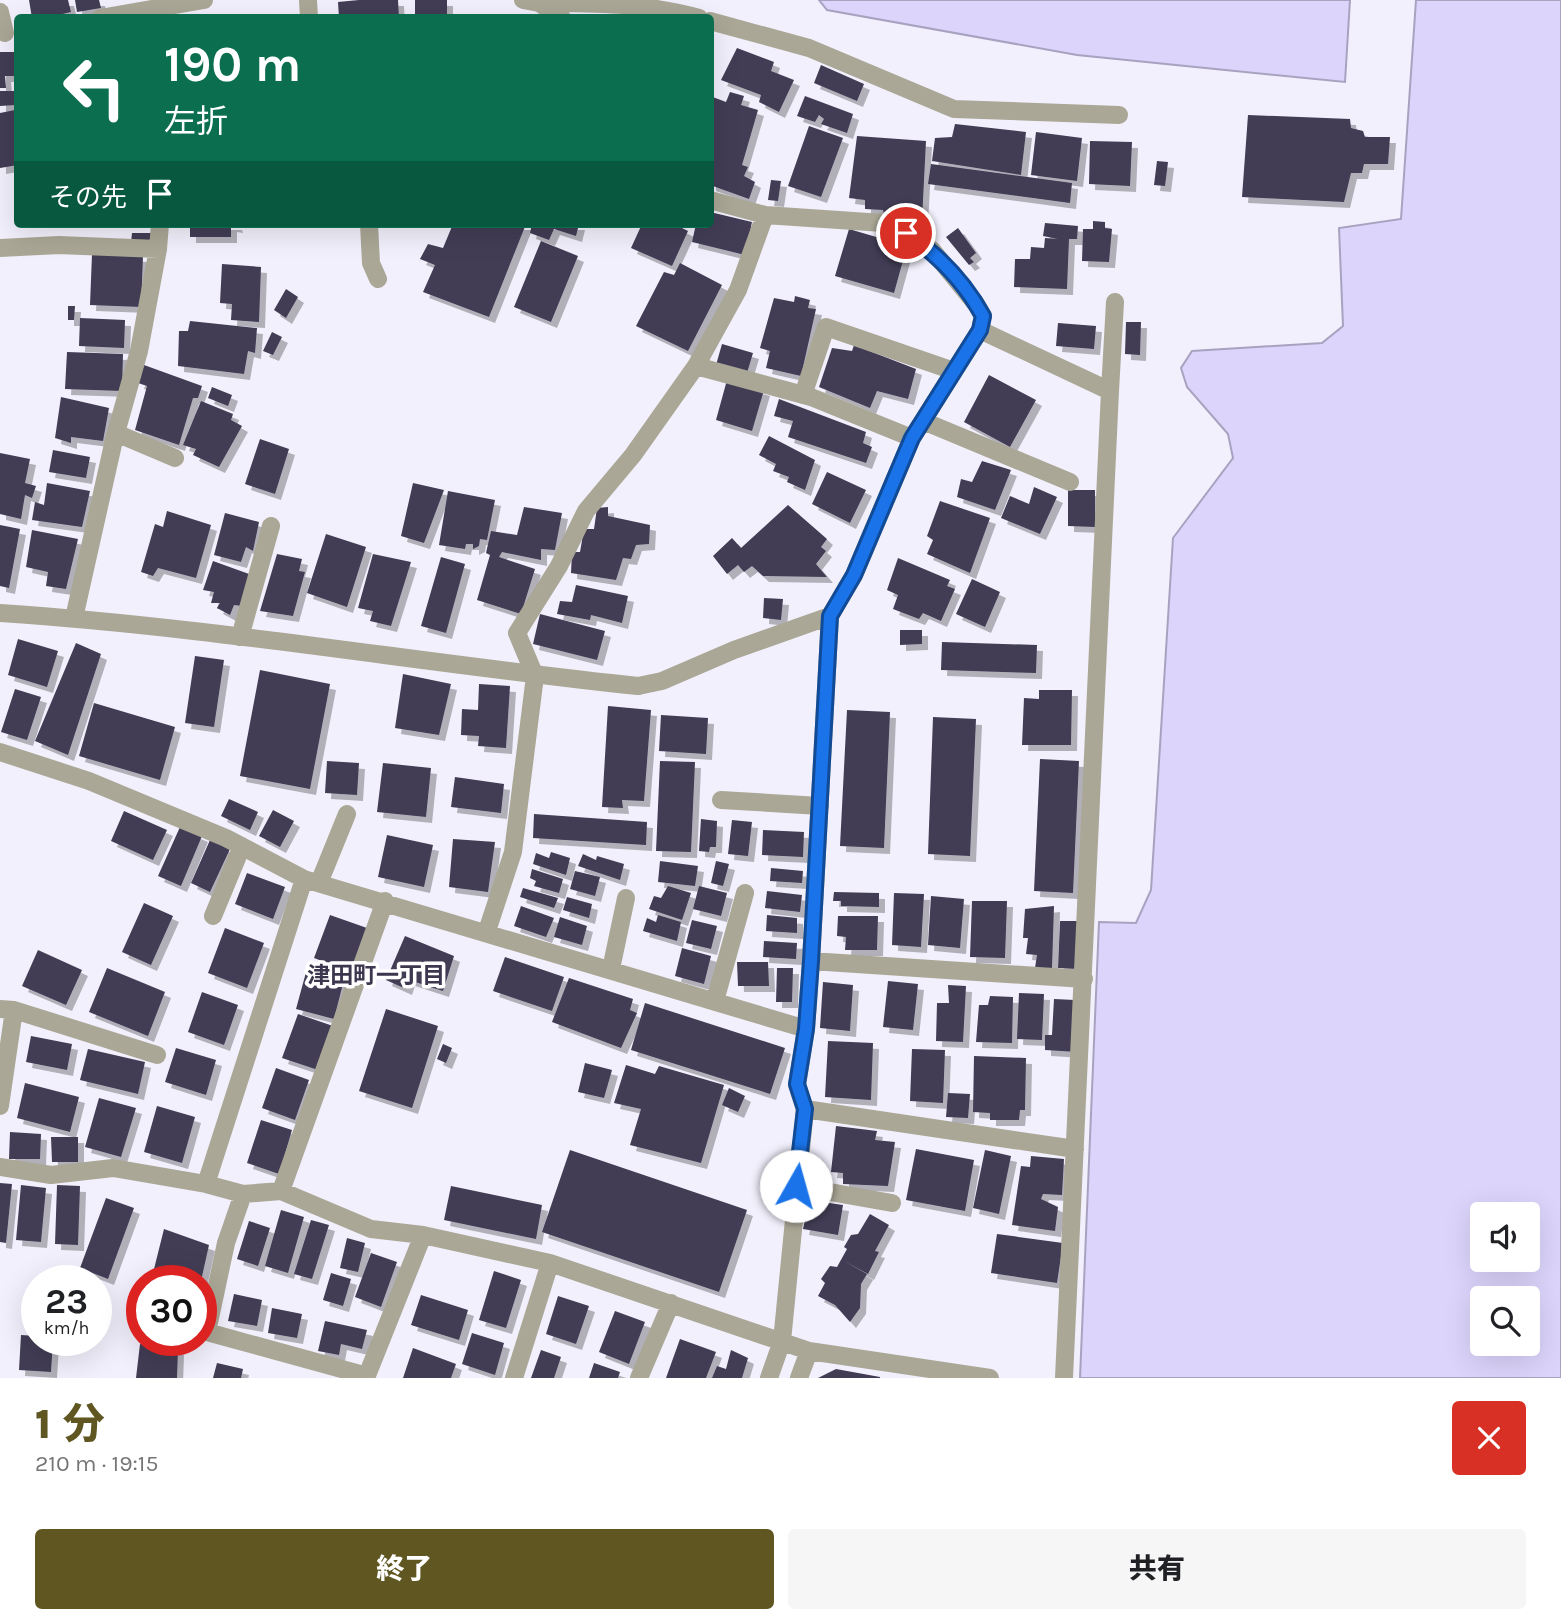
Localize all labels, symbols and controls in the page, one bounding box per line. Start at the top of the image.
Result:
text: 190 m [164,36,301,93]
icon: left [49,42,140,133]
text: 左折 [164,103,228,140]
icon: arrive [141,175,179,213]
text: その先 [49,182,127,213]
pin [876,203,936,263]
icon: arrive [887,214,925,252]
district label: 津田町一丁目 [307,962,445,989]
position arrow [759,1149,833,1223]
map controls [1470,1202,1540,1356]
button: sound [1470,1202,1540,1272]
speed limit sign: 30 [126,1265,217,1356]
text: 23 [45,1281,88,1322]
button: search [1470,1286,1540,1356]
text: km/h [44,1317,89,1339]
text: 1 分 [35,1399,104,1449]
button: close [1452,1401,1526,1475]
text: 210 m · 19:15 [35,1450,158,1477]
button: 終了 [35,1529,774,1609]
button: 共有 [788,1529,1526,1609]

